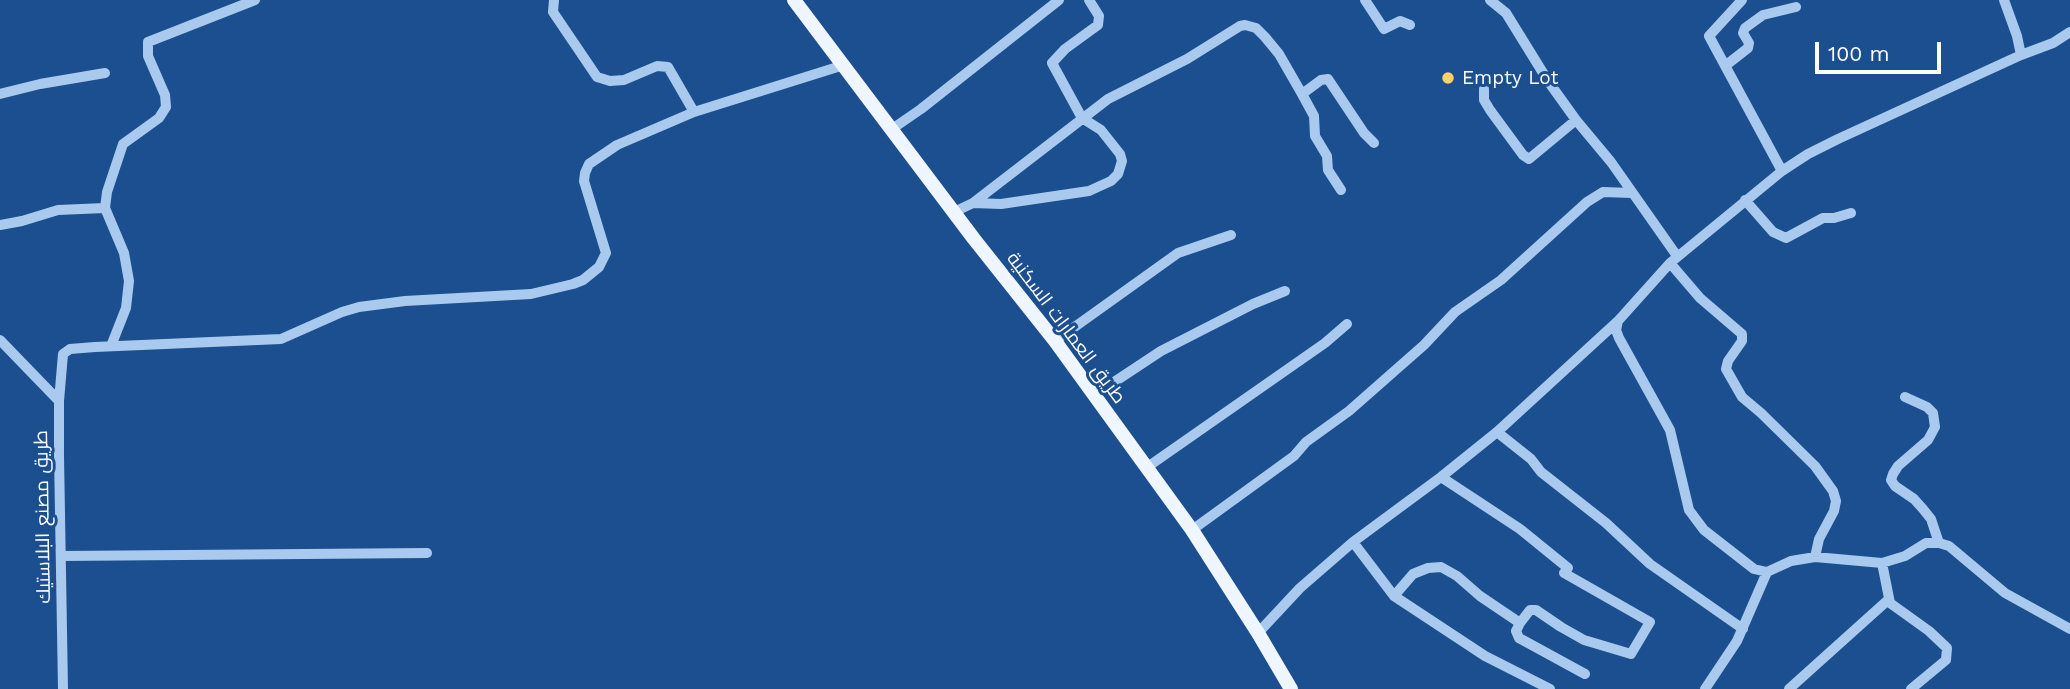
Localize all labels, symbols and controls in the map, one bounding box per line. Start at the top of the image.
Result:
scale bar [1818,28,1944,72]
text: 100 m [1828,41,1890,66]
place label: Empty Lot [1462,67,1558,89]
marker: Empty Lot [1440,70,1456,86]
street label: طريق العمارات السكنية [1002,248,1130,408]
street label: طريق مصنع البلاستيك [30,430,56,604]

